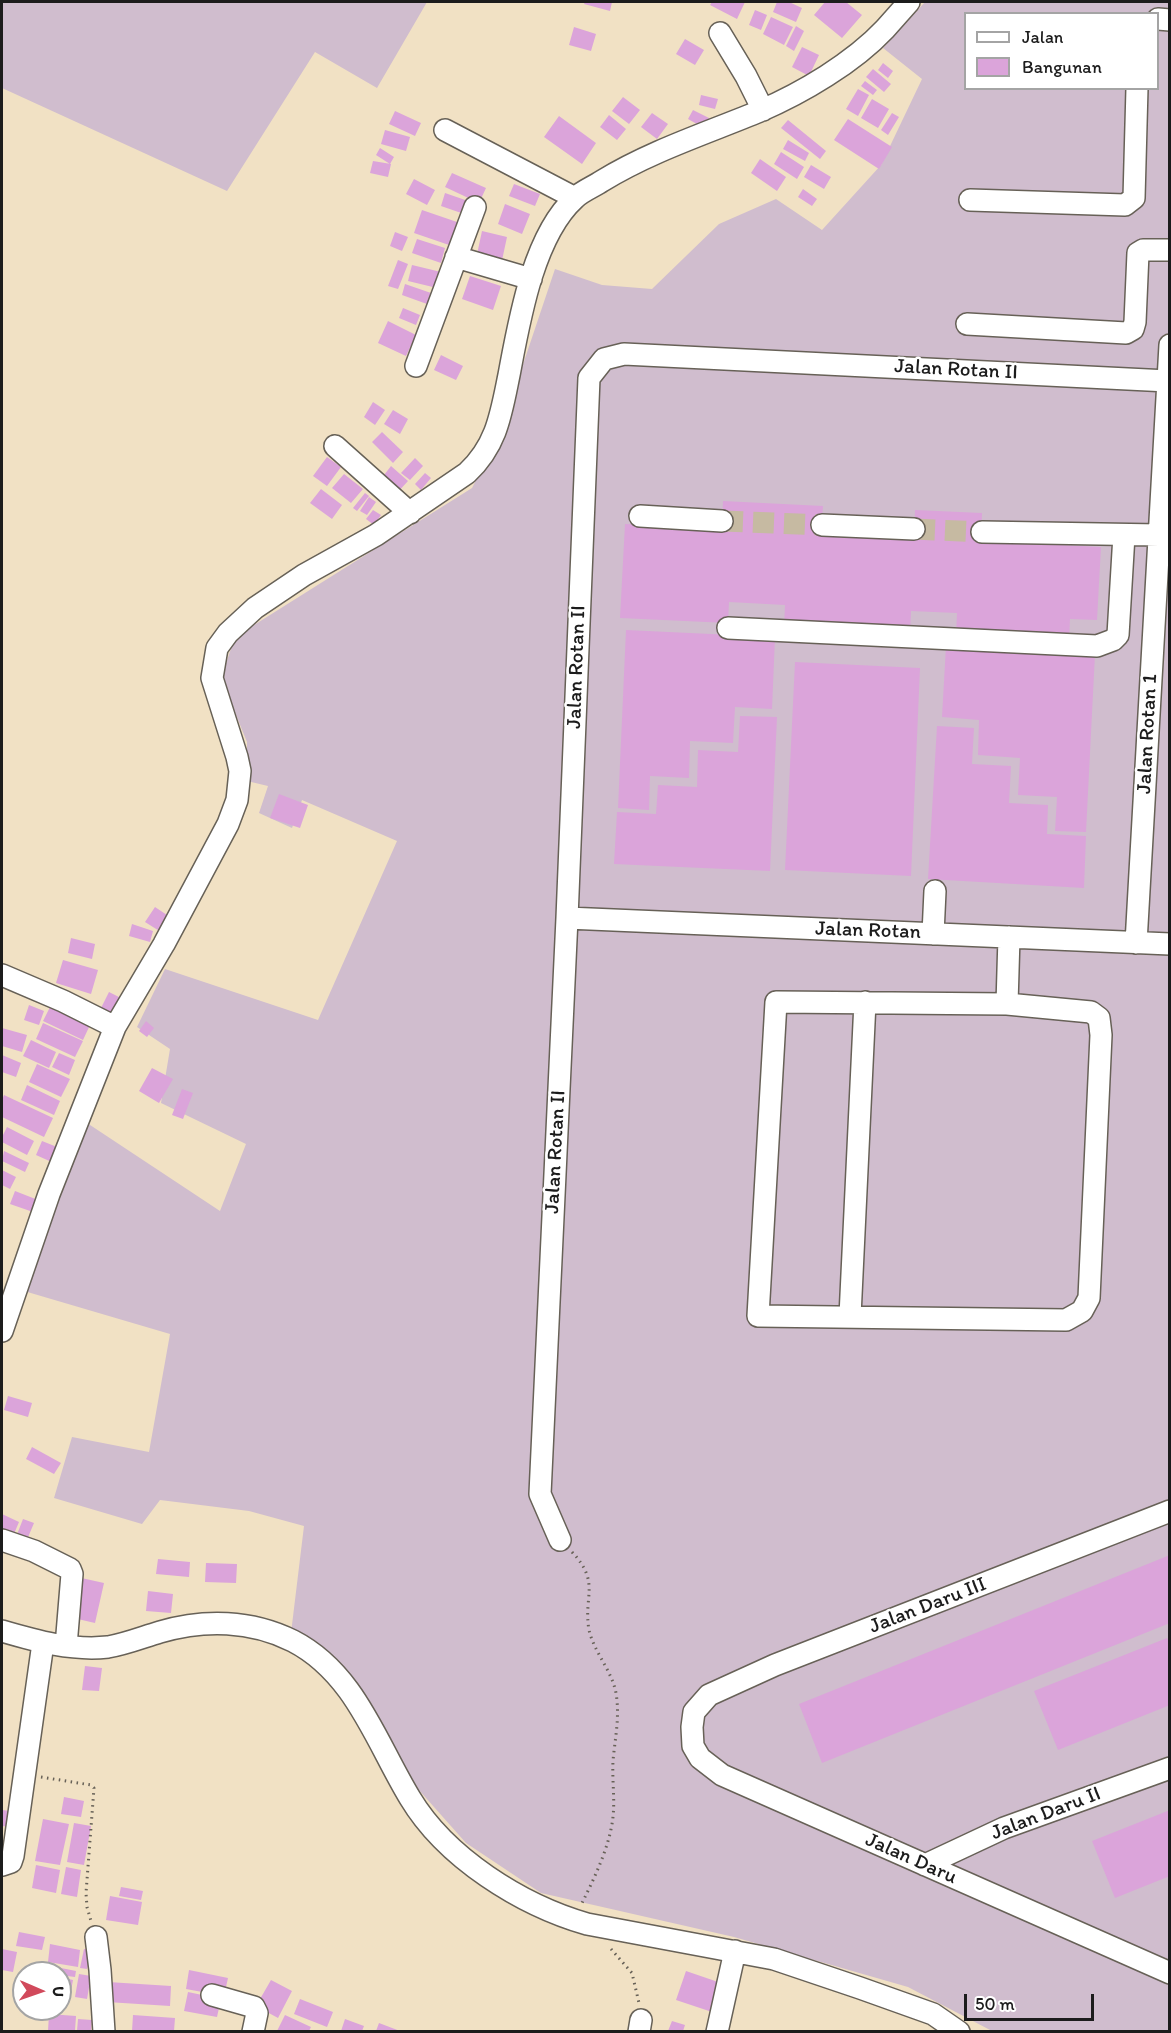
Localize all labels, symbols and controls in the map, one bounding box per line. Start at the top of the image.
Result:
legend [964,12,1159,90]
text: Jalan [1022,26,1063,48]
text: Bangunan [1022,56,1102,78]
street label: Jalan Rotan II [894,354,1018,386]
street label: Jalan Rotan II [562,605,592,729]
street label: Jalan Rotan 1 [1132,673,1164,795]
street label: Jalan Rotan [815,917,921,945]
street label: Jalan Rotan II [540,1090,572,1214]
street label: Jalan Daru III [866,1572,990,1640]
street label: Jalan Daru II [988,1782,1104,1846]
street label: Jalan Daru [861,1828,961,1890]
north arrow [12,1961,72,2021]
scale bar [967,1982,1098,2020]
text: U [49,1986,68,1997]
text: 50 m [975,1993,1015,2015]

